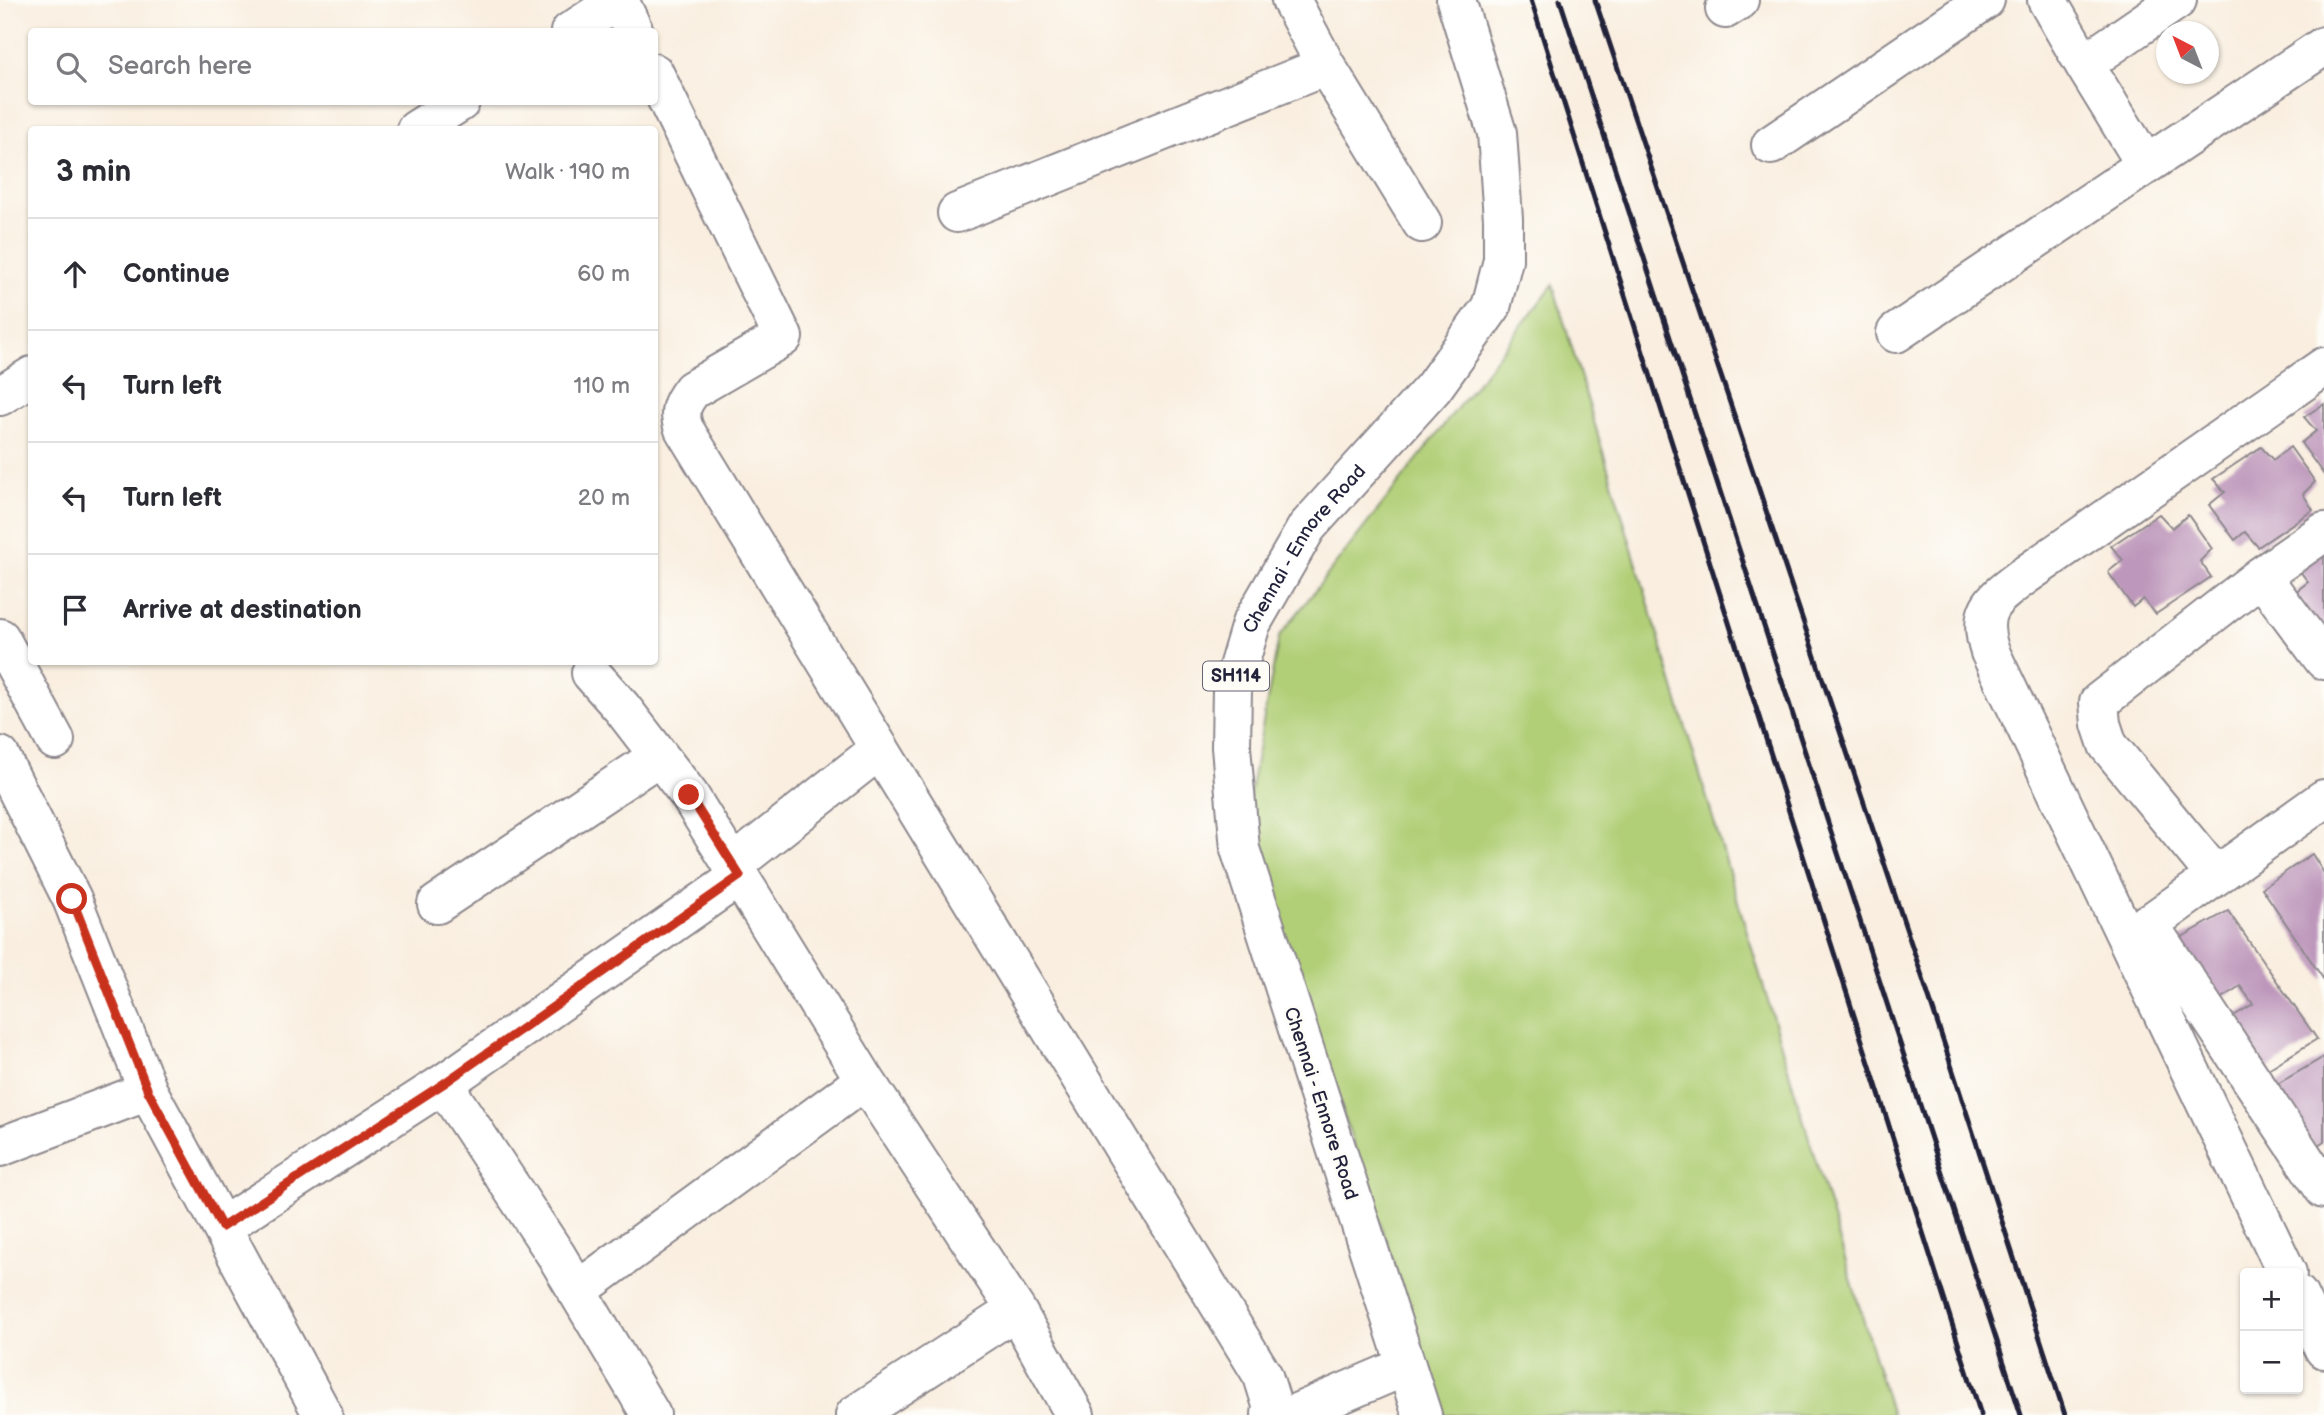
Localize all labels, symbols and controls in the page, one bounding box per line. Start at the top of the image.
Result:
north arrow [2156,21,2219,84]
search box [28,28,658,105]
icon: search [52,48,90,86]
text: Search here [108,51,252,82]
text: 3 min [56,154,131,190]
text: Walk · 190 m [505,158,630,186]
icon: ahead [56,255,94,293]
text: Continue [123,259,230,290]
text: 60 m [577,260,630,288]
icon: left [56,367,94,405]
text: Turn left [123,371,222,402]
text: 110 m [573,372,630,400]
street label: Chennai - Ennore Road [1239,460,1371,636]
icon: left [56,479,94,517]
text: Turn left [123,483,222,514]
text: 20 m [578,484,630,512]
icon: arrive [56,591,94,629]
text: Arrive at destination [123,595,362,626]
road number: SH114 [1203,662,1269,690]
route end [673,779,704,810]
route start [56,883,87,914]
street label: Chennai - Ennore Road [1279,1004,1363,1203]
map controls [2240,1268,2303,1394]
button: + [2240,1268,2303,1331]
button: − [2240,1331,2303,1394]

